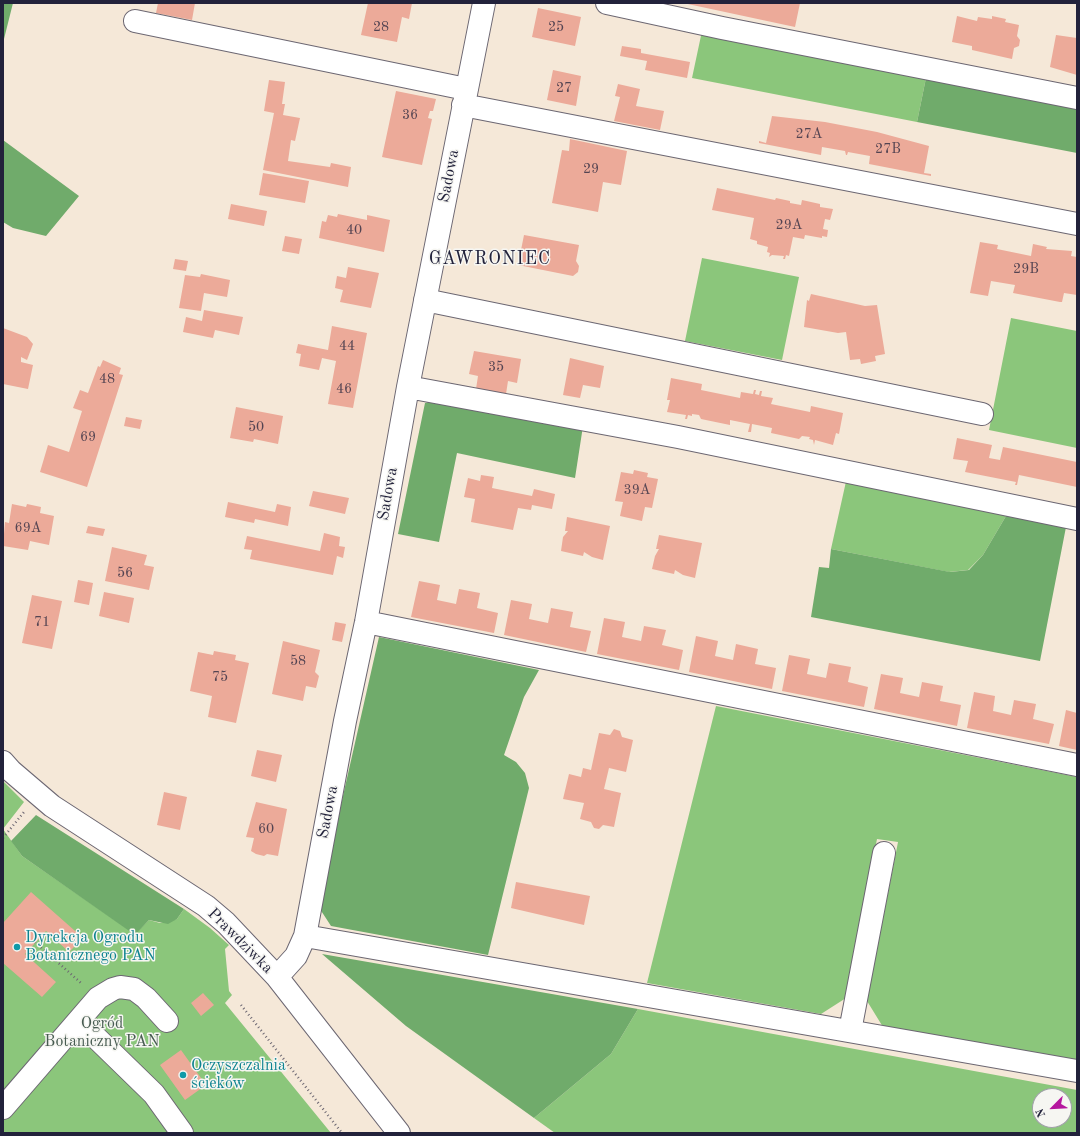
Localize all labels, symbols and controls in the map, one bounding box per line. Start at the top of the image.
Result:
house number: 28 [373,19,389,35]
house number: 25 [548,19,564,35]
house number: 27 [556,80,572,96]
house number: 36 [402,107,418,123]
house number: 27A [796,126,822,142]
house number: 27B [875,141,901,157]
street label: Sadowa [434,148,464,204]
house number: 29 [583,161,599,177]
house number: 29A [776,217,802,233]
house number: 40 [346,222,362,238]
district label: GAWRONIEC [429,248,551,270]
house number: 29B [1013,261,1039,277]
house number: 44 [339,338,355,354]
house number: 35 [488,359,504,375]
house number: 48 [99,371,115,387]
house number: 46 [336,381,352,397]
house number: 50 [248,419,264,435]
house number: 69 [80,429,96,445]
street label: Sadowa [374,466,402,522]
house number: 39A [624,482,650,498]
house number: 69A [15,520,41,536]
house number: 56 [117,565,133,581]
house number: 71 [34,614,50,630]
house number: 58 [290,653,306,669]
house number: 75 [212,669,228,685]
street label: Sadowa [313,784,343,840]
house number: 60 [258,821,274,837]
street label: Prawdziwka [203,904,277,978]
place label: Dyrekcja Ogrodu Botanicznego PAN [25,928,156,966]
marker: Dyrekcja Ogrodu Botanicznego PAN [12,942,22,952]
park label: Ogród Botaniczny PAN [44,1014,160,1052]
place label: Oczyszczalnia ścieków [191,1056,286,1094]
marker: Oczyszczalnia ścieków [178,1070,188,1080]
north arrow [1032,1088,1072,1128]
text: N [1035,1107,1048,1119]

